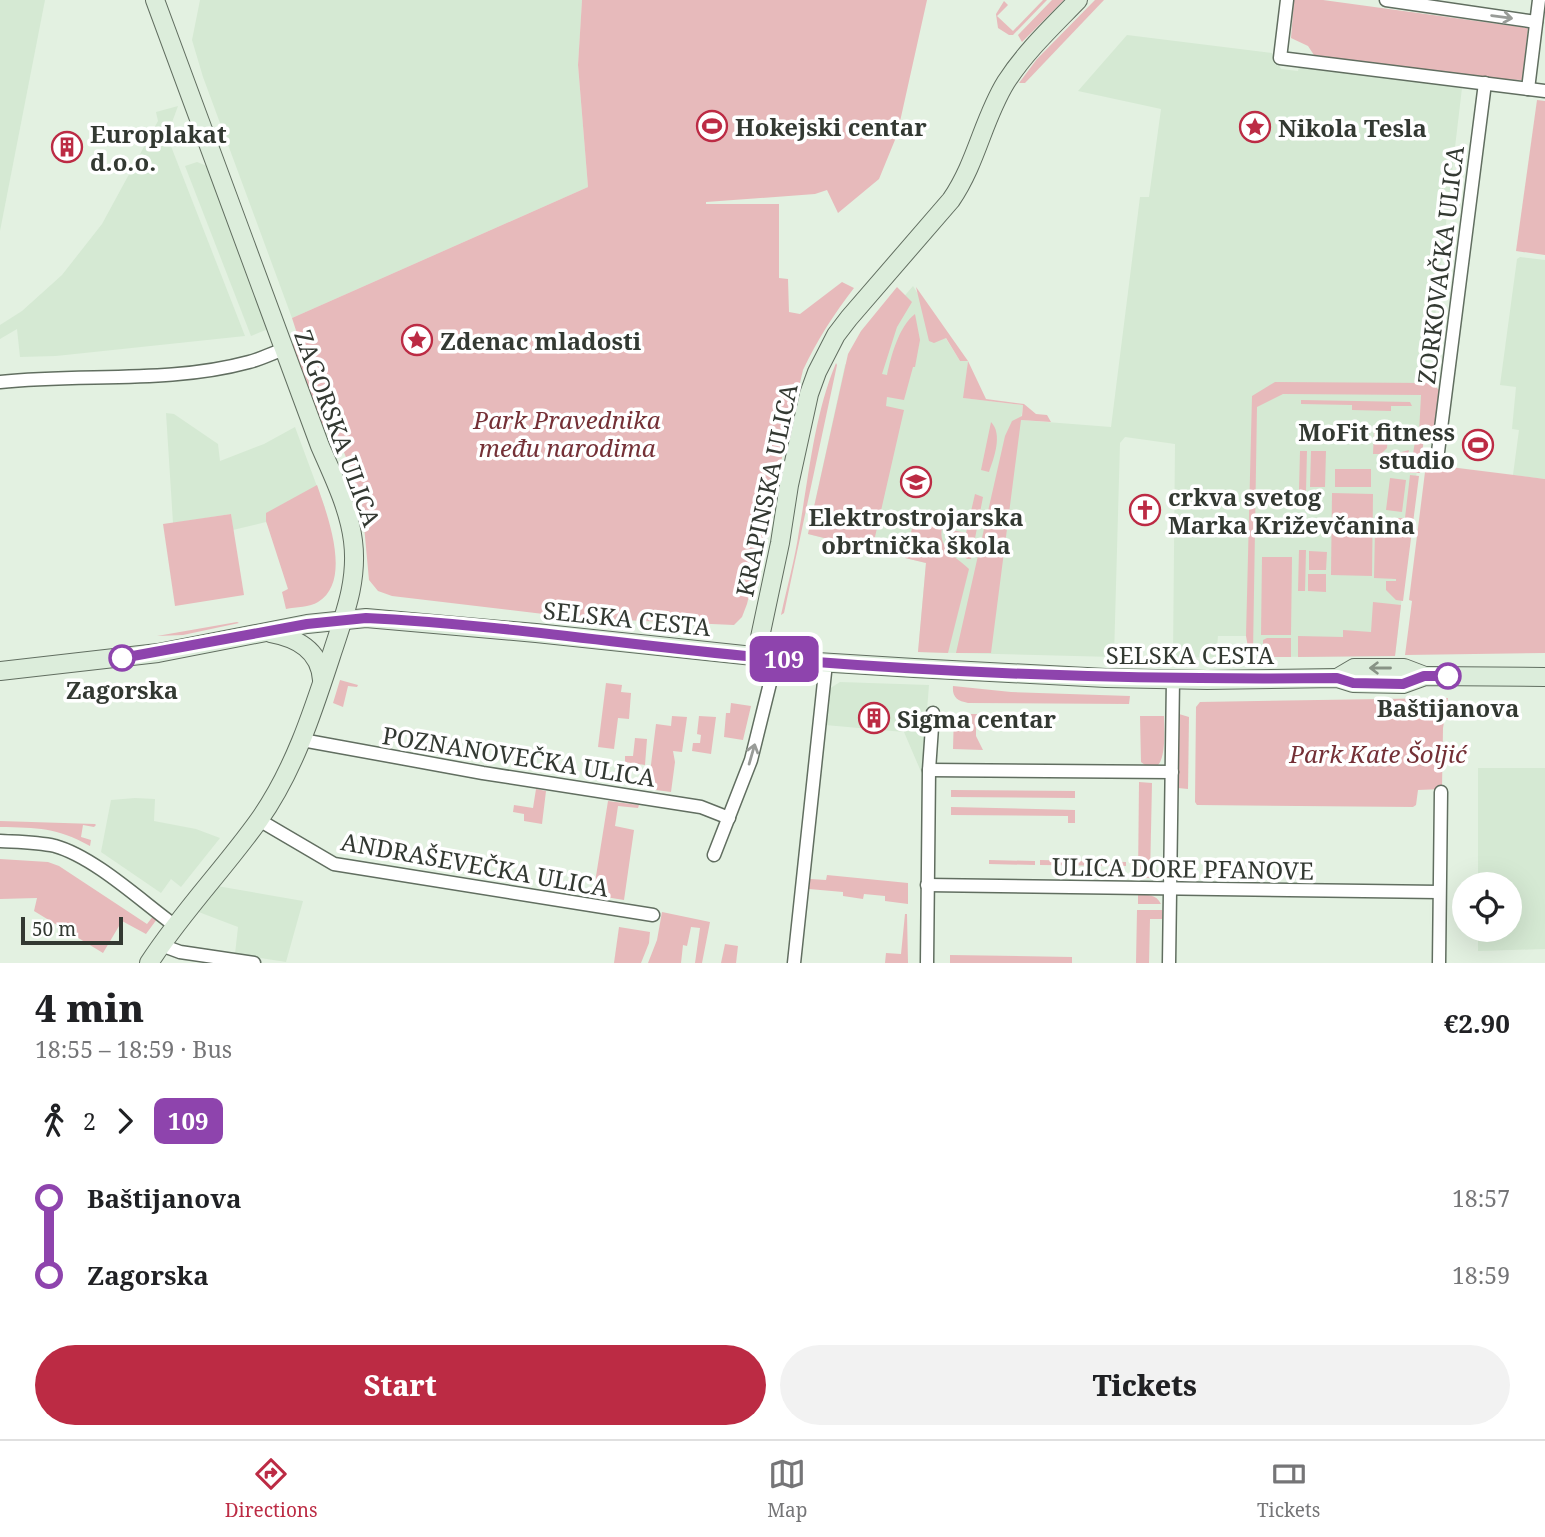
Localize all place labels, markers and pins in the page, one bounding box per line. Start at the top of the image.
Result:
sports icon: Hokejski centar [695,109,729,143]
place label: Hokejski centar [735,110,927,143]
place icon: Nikola Tesla [1238,110,1272,144]
place label: Nikola Tesla [1278,111,1427,144]
place label: Europlakat d.o.o. [90,117,227,178]
building icon: Europlakat d.o.o. [50,130,84,164]
place icon: Zdenac mladosti [400,323,434,357]
place label: Zdenac mladosti [440,324,642,357]
place label: MoFit fitness studio [1298,415,1455,476]
sports icon: MoFit fitness studio [1461,428,1495,462]
school or university icon: Elektrostrojarska obrtnička škola [899,465,933,499]
place label: crkva svetog Marka Križevčanina [1168,480,1415,541]
church icon: crkva svetog Marka Križevčanina [1128,493,1162,527]
place label: Elektrostrojarska obrtnička škola [808,500,1024,561]
marker: Zagorska [109,645,135,671]
marker: Baštijanova [1435,663,1461,689]
place label: Zagorska [66,673,178,706]
place label: Baštijanova [1377,691,1519,724]
building icon: Sigma centar [857,701,891,735]
place label: Sigma centar [897,702,1057,735]

